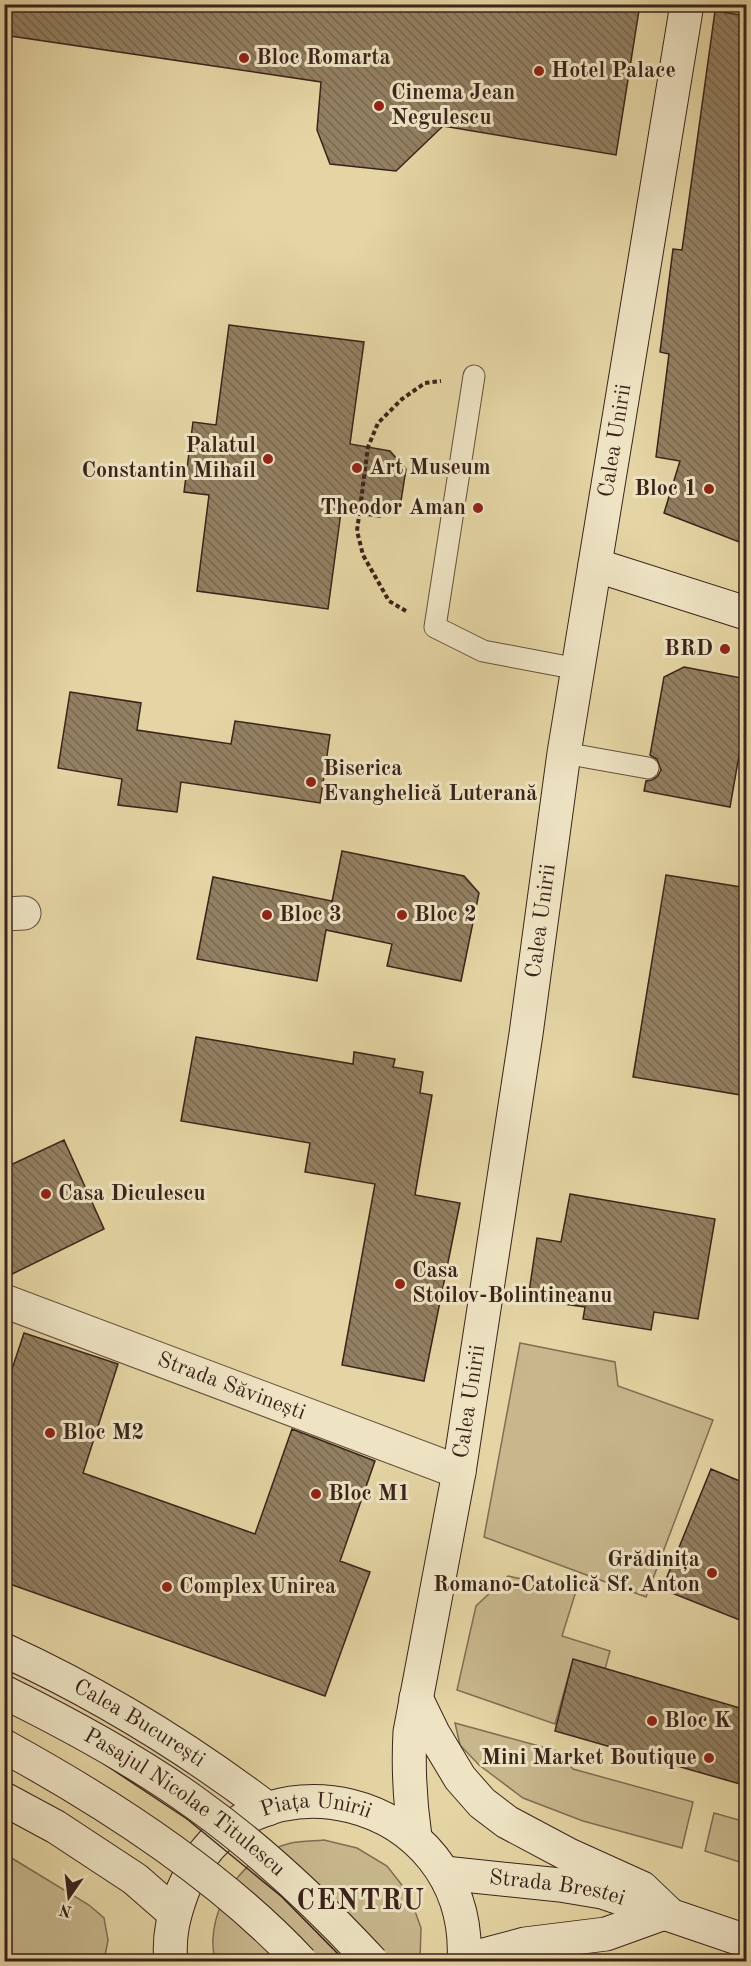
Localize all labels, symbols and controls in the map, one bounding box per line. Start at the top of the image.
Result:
place label: Bloc Romarta [256,47,391,69]
marker: Bloc Romarta [237,51,251,65]
place label: Hotel Palace [551,60,676,82]
marker: Hotel Palace [532,64,546,78]
place label: Cinema Jean Negulescu [391,82,515,129]
marker: Cinema Jean Negulescu [372,99,386,113]
street label: Calea Unirii [595,382,635,499]
place label: Palatul Constantin Mihail [81,435,256,482]
marker: Palatul Constantin Mihail [261,452,275,466]
place label: Art Museum [369,457,491,479]
marker: Art Museum [350,461,364,475]
place label: Bloc 1 [634,478,697,500]
marker: Bloc 1 [702,482,716,496]
place label: Theodor Aman [320,497,466,519]
marker: Theodor Aman [471,501,485,515]
place label: BRD [664,638,713,660]
marker: BRD [718,642,732,656]
place label: Biserica Evanghelică Luterană [323,758,538,805]
marker: Biserica Evanghelică Luterană [304,775,318,789]
street label: Calea Unirii [523,863,560,979]
place label: Bloc 3 [279,904,342,926]
place label: Bloc 2 [414,904,477,926]
marker: Bloc 3 [260,908,274,922]
marker: Bloc 2 [395,908,409,922]
place label: Casa Diculescu [58,1183,206,1205]
marker: Casa Diculescu [39,1187,53,1201]
place label: Casa Stoilov-Bolintineanu [412,1260,612,1307]
marker: Casa Stoilov-Bolintineanu [393,1277,407,1291]
street label: Calea Unirii [450,1343,489,1460]
street label: Strada Săvinești [154,1349,309,1424]
place label: Bloc M2 [62,1422,144,1444]
marker: Bloc M2 [43,1426,57,1440]
place label: Bloc M1 [328,1483,410,1505]
marker: Bloc M1 [309,1487,323,1501]
place label: Grădinița Romano-Catolică Sf. Anton [433,1549,700,1596]
marker: Grădinița Romano-Catolică Sf. Anton [705,1566,719,1580]
place label: Complex Unirea [179,1576,336,1598]
marker: Complex Unirea [160,1580,174,1594]
street label: Calea București [70,1675,209,1772]
place label: Bloc K [664,1710,731,1732]
marker: Bloc K [645,1714,659,1728]
street label: Pasajul Nicolae Titulescu [80,1724,289,1881]
place label: Mini Market Boutique [481,1747,697,1769]
marker: Mini Market Boutique [702,1751,716,1765]
street label: Piața Unirii [257,1790,375,1823]
north arrow [39,1867,99,1927]
street label: Strada Brestei [488,1867,628,1910]
district label: CENTRU [296,1888,426,1916]
text: N [57,1900,74,1919]

